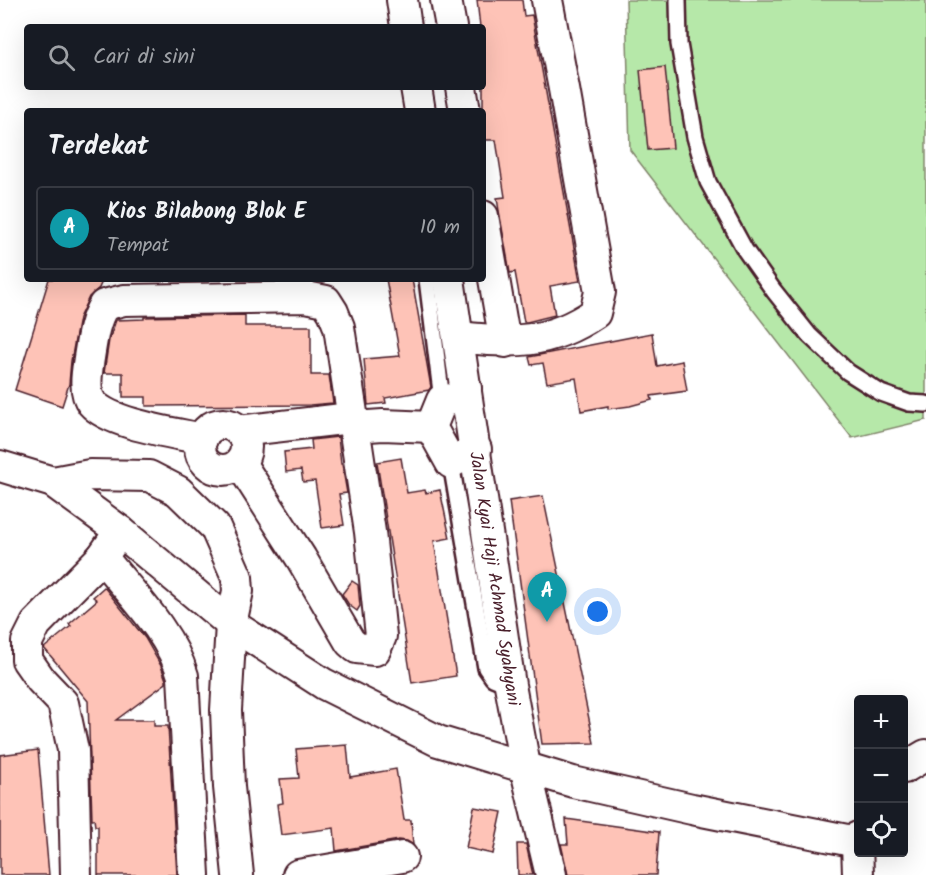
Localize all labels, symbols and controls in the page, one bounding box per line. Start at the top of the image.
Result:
search box [24,24,486,90]
text: Cari di sini [93,40,194,75]
icon: search [45,41,78,74]
text: Terdekat [48,126,149,168]
text: Kios Bilabong Blok E [107,195,306,230]
text: A [63,212,76,244]
text: 10 m [420,212,460,244]
text: Tempat [107,230,169,262]
street label: Jalan Kyai Haji Achmad Syahyani [461,450,528,709]
pin: A [528,572,566,622]
your location [583,597,612,626]
map controls [854,695,908,857]
button: + [854,695,908,749]
button: − [854,749,908,803]
button: locate [854,803,908,857]

